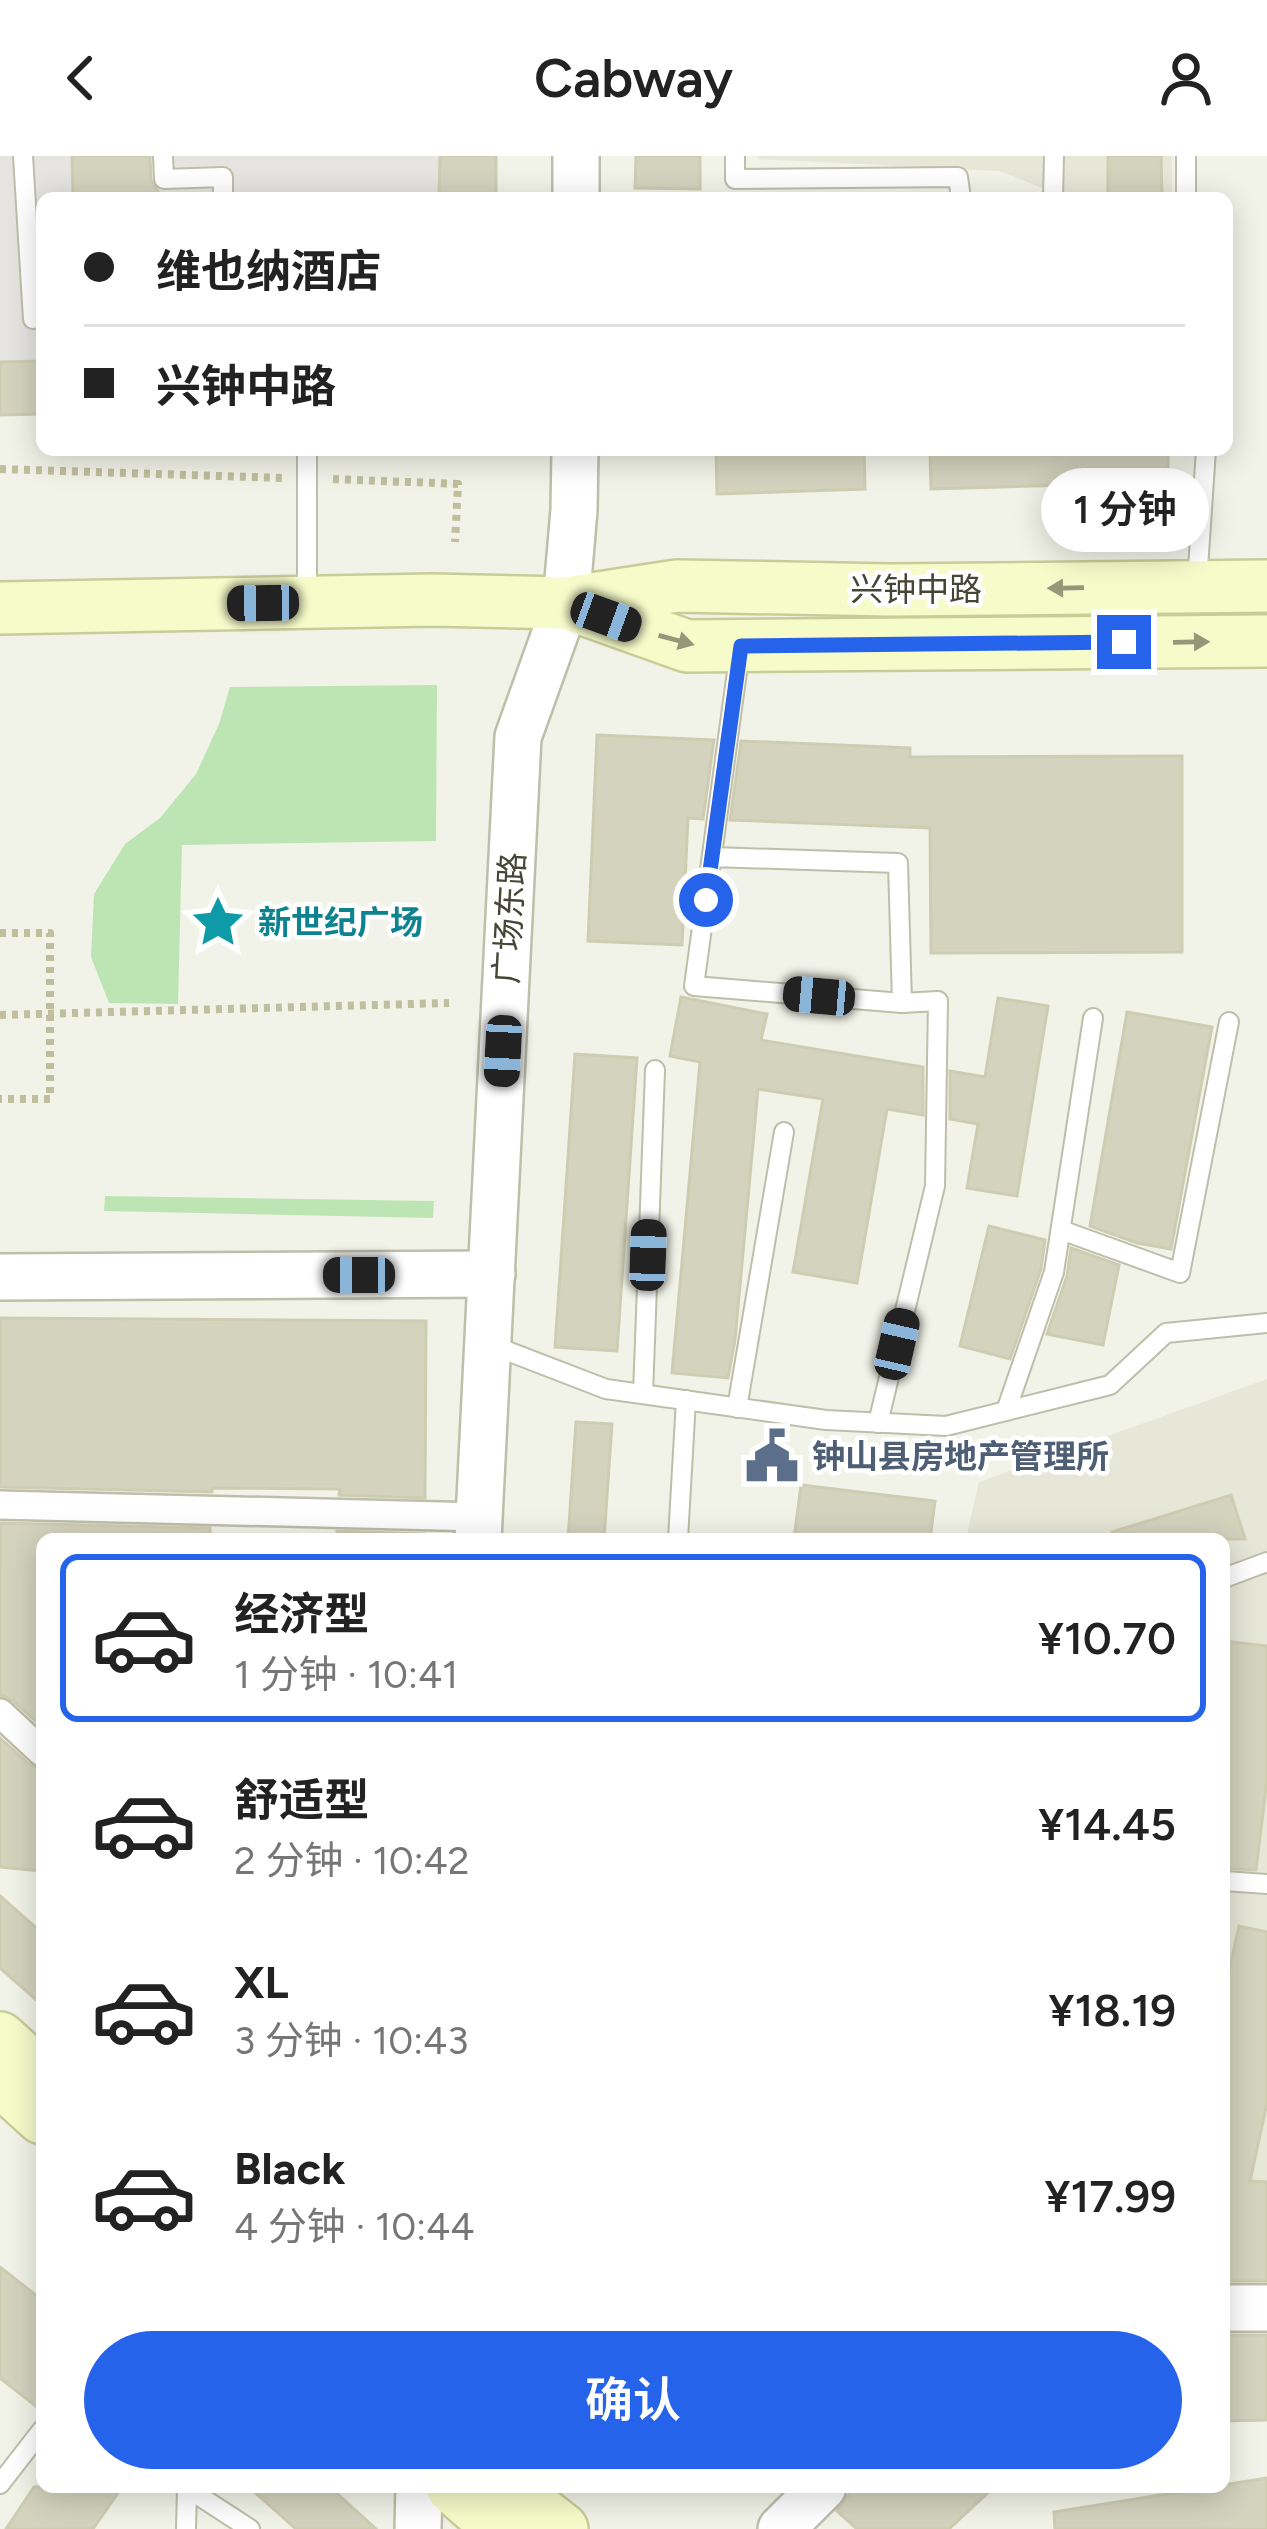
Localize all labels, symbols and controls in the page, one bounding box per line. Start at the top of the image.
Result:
icon: back [48,45,114,111]
icon: person [1153,45,1219,111]
text: Cabway [534,46,733,111]
text: 维也纳酒店 [156,244,381,298]
text: 兴钟中路 [156,359,336,413]
callout: 1 分钟 [1040,468,1208,552]
text: 1 分钟 [1073,486,1177,533]
street label: 兴钟中路 [850,570,982,609]
one-way arrow [1046,578,1084,597]
car [227,584,299,622]
car [566,588,646,646]
route end [1097,615,1151,669]
one-way arrow [658,632,695,651]
one-way arrow [1173,632,1211,651]
street label: 广场东路 [487,851,532,985]
route start [679,873,733,927]
place icon: 新世纪广场 [189,893,247,951]
place label: 新世纪广场 [258,903,423,942]
car [782,975,856,1017]
car [483,1014,523,1088]
car [629,1218,667,1292]
car [323,1257,395,1293]
car [871,1305,923,1383]
public building icon: 钟山县房地产管理所 [743,1427,801,1485]
place label: 钟山县房地产管理所 [812,1437,1109,1476]
icon: car [90,1584,198,1692]
text: 经济型 [234,1587,369,1641]
text: ¥10.70 [1038,1611,1176,1665]
text: 1 分钟 · 10:41 [234,1651,458,1698]
icon: car [90,1770,198,1878]
text: 舒适型 [234,1773,369,1827]
text: ¥14.45 [1038,1797,1176,1851]
text: 2 分钟 · 10:42 [234,1837,470,1884]
text: XL [234,1955,289,2009]
icon: car [90,1956,198,2064]
text: ¥18.19 [1049,1983,1176,2037]
text: 3 分钟 · 10:43 [234,2017,468,2064]
text: Black [234,2141,345,2195]
icon: car [90,2142,198,2250]
text: ¥17.99 [1045,2169,1176,2223]
text: 4 分钟 · 10:44 [234,2203,474,2250]
button: 确认 [84,2331,1182,2469]

